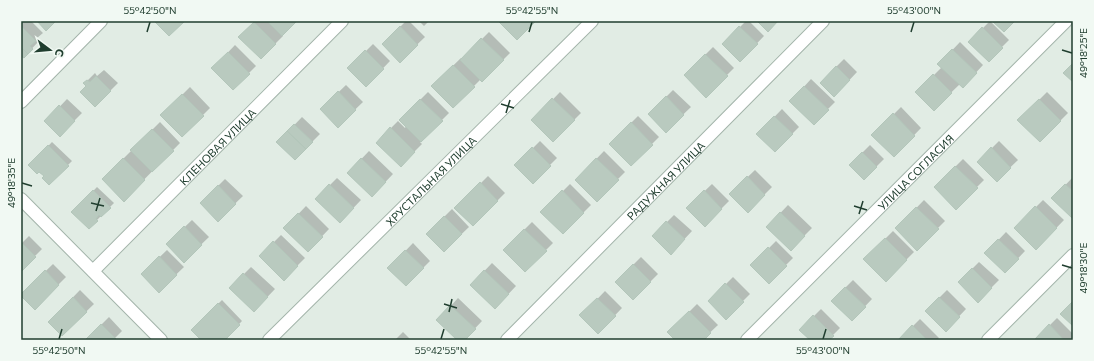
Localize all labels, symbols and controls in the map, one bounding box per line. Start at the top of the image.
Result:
text: 55°42'50"N [123,4,177,16]
text: 55°42'55"N [506,4,558,16]
text: 55°43'00"N [887,4,941,16]
text: 49°18'25"E [1077,28,1089,78]
north arrow [30,30,70,70]
text: С [53,47,67,59]
street label: КЛЕНОВАЯ УЛИЦА [176,105,258,187]
street label: УЛИЦА СОГЛАСИЯ [875,131,956,212]
street label: ХРУСТАЛЬНАЯ УЛИЦА [383,133,479,228]
street label: РАДУЖНАЯ УЛИЦА [624,138,707,222]
text: 49°18'35"E [5,158,17,208]
text: 49°18'30"E [1077,242,1089,294]
text: 55°42'50"N [32,344,86,356]
text: 55°42'55"N [415,344,467,356]
text: 55°43'00"N [796,344,850,356]

